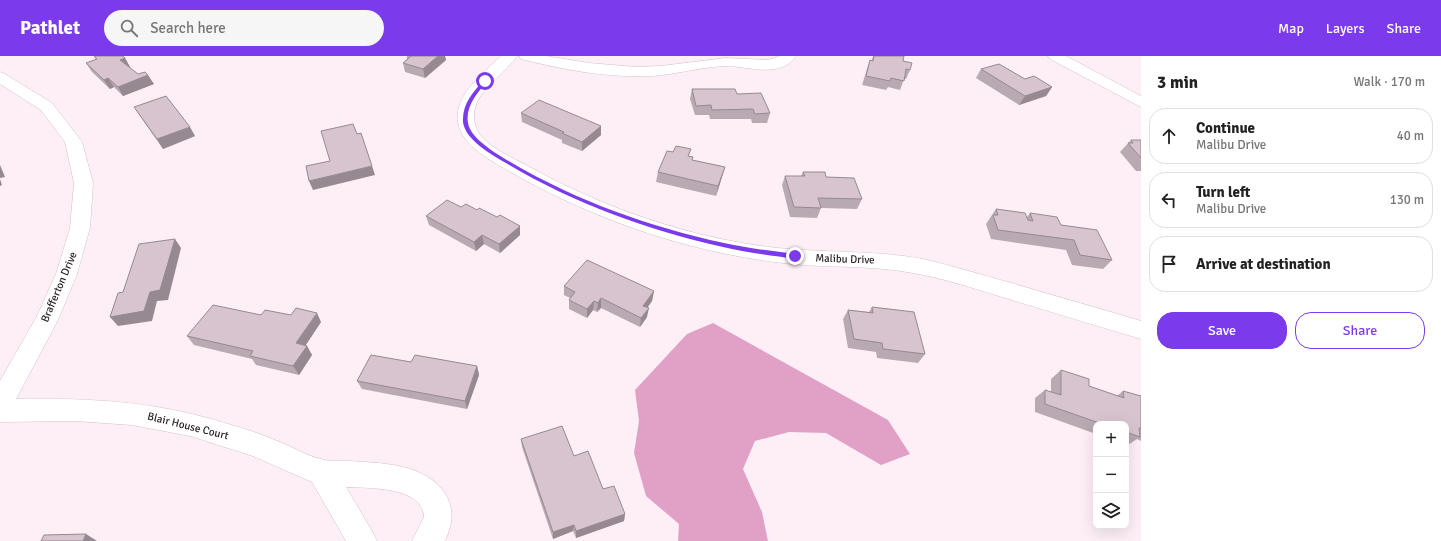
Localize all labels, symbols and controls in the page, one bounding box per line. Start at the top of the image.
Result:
search box [104,10,384,46]
text: Pathlet [20,16,80,40]
icon: search [118,17,140,39]
text: Search here [150,19,226,37]
text: Map [1278,20,1304,37]
text: Layers [1326,20,1365,37]
text: Share [1387,20,1421,37]
route start [476,72,494,90]
text: 3 min [1157,72,1198,93]
text: Walk · 170 m [1354,74,1425,90]
text: Continue [1196,119,1255,137]
icon: ahead [1158,125,1180,147]
text: 40 m [1397,128,1424,144]
text: Malibu Drive [1196,137,1266,153]
text: Turn left [1196,183,1250,201]
icon: left [1158,189,1180,211]
text: 130 m [1390,192,1424,208]
text: Malibu Drive [1196,201,1266,217]
route end [786,247,804,265]
street label: Brafferton Drive [38,250,80,324]
street label: Malibu Drive [815,251,875,267]
icon: arrive [1158,253,1180,275]
text: Arrive at destination [1196,255,1331,273]
button: Save [1157,312,1287,349]
button: Share [1295,312,1425,349]
street label: Blair House Court [146,410,230,442]
map controls [1093,421,1129,529]
button: + [1093,421,1129,457]
button: − [1093,457,1129,493]
button: layers [1093,493,1129,529]

